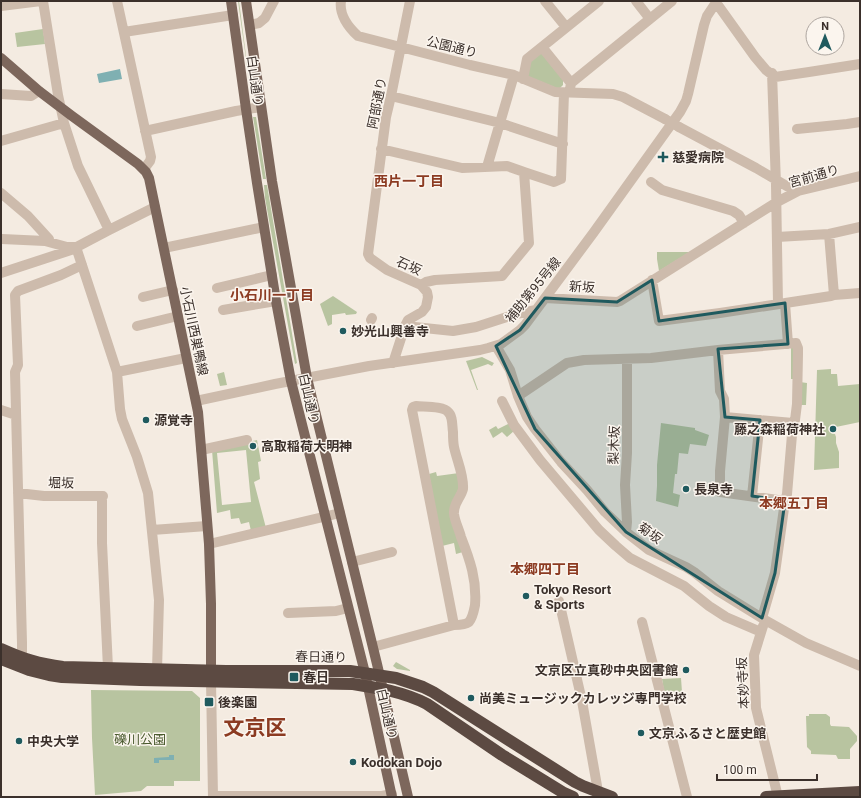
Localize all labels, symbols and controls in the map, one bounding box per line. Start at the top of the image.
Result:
north arrow [805,16,845,56]
text: N [821,20,829,33]
street label: 公園通り [425,33,479,61]
street label: 白山通り [244,54,266,108]
street label: 阿部通り [365,76,389,130]
place label: 慈愛病院 [672,150,724,165]
marker: 慈愛病院 [657,151,669,163]
street label: 宮前通り [787,162,841,190]
district label: 西片一丁目 [374,173,444,189]
street label: 石坂 [394,254,424,278]
street label: 補助第95号線 [502,254,564,326]
street label: 新坂 [569,279,595,295]
street label: 小石川西巣鴨線 [177,285,211,377]
district label: 小石川一丁目 [230,287,314,303]
place label: 妙光山興善寺 [351,324,429,339]
marker: 妙光山興善寺 [338,326,348,336]
street label: 白山通り [296,372,322,426]
place label: 源覚寺 [154,413,193,428]
marker: 源覚寺 [141,415,151,425]
place label: 藤之森稲荷神社 [734,422,825,437]
marker: 藤之森稲荷神社 [828,424,838,434]
street label: 梨木坂 [606,425,622,465]
place label: 高取稲荷大明神 [261,439,352,454]
marker: 高取稲荷大明神 [248,441,258,451]
street label: 堀坂 [48,475,74,491]
place label: 長泉寺 [694,482,733,497]
marker: 長泉寺 [681,484,691,494]
district label: 本郷五丁目 [759,495,829,511]
street label: 菊坂 [635,519,665,547]
district label: 本郷四丁目 [510,561,580,577]
place label: Tokyo Resort & Sports [534,582,612,612]
marker: Tokyo Resort & Sports [521,591,531,601]
street label: 春日通り [295,649,347,665]
street label: 本妙寺坂 [734,657,752,709]
place label: 文京区立真砂中央図書館 [535,663,678,678]
marker: 文京区立真砂中央図書館 [681,665,691,675]
place label: 春日 [303,670,329,685]
marker: 春日 [288,671,300,683]
street label: 白山通り [374,687,400,741]
place label: 尚美ミュージックカレッジ専門学校 [479,691,687,706]
marker: 尚美ミュージックカレッジ専門学校 [466,693,476,703]
place label: 後楽園 [218,695,257,710]
marker: 後楽園 [203,696,215,708]
district label: 文京区 [224,716,287,740]
place label: 文京ふるさと歴史館 [649,726,766,741]
marker: 文京ふるさと歴史館 [636,728,646,738]
park label: 礫川公園 [114,732,166,747]
place label: 中央大学 [27,734,79,749]
marker: 中央大学 [14,736,24,746]
place label: Kodokan Dojo [361,755,442,770]
scale bar [717,756,817,782]
marker: Kodokan Dojo [348,757,358,767]
text: 100 m [723,763,757,777]

